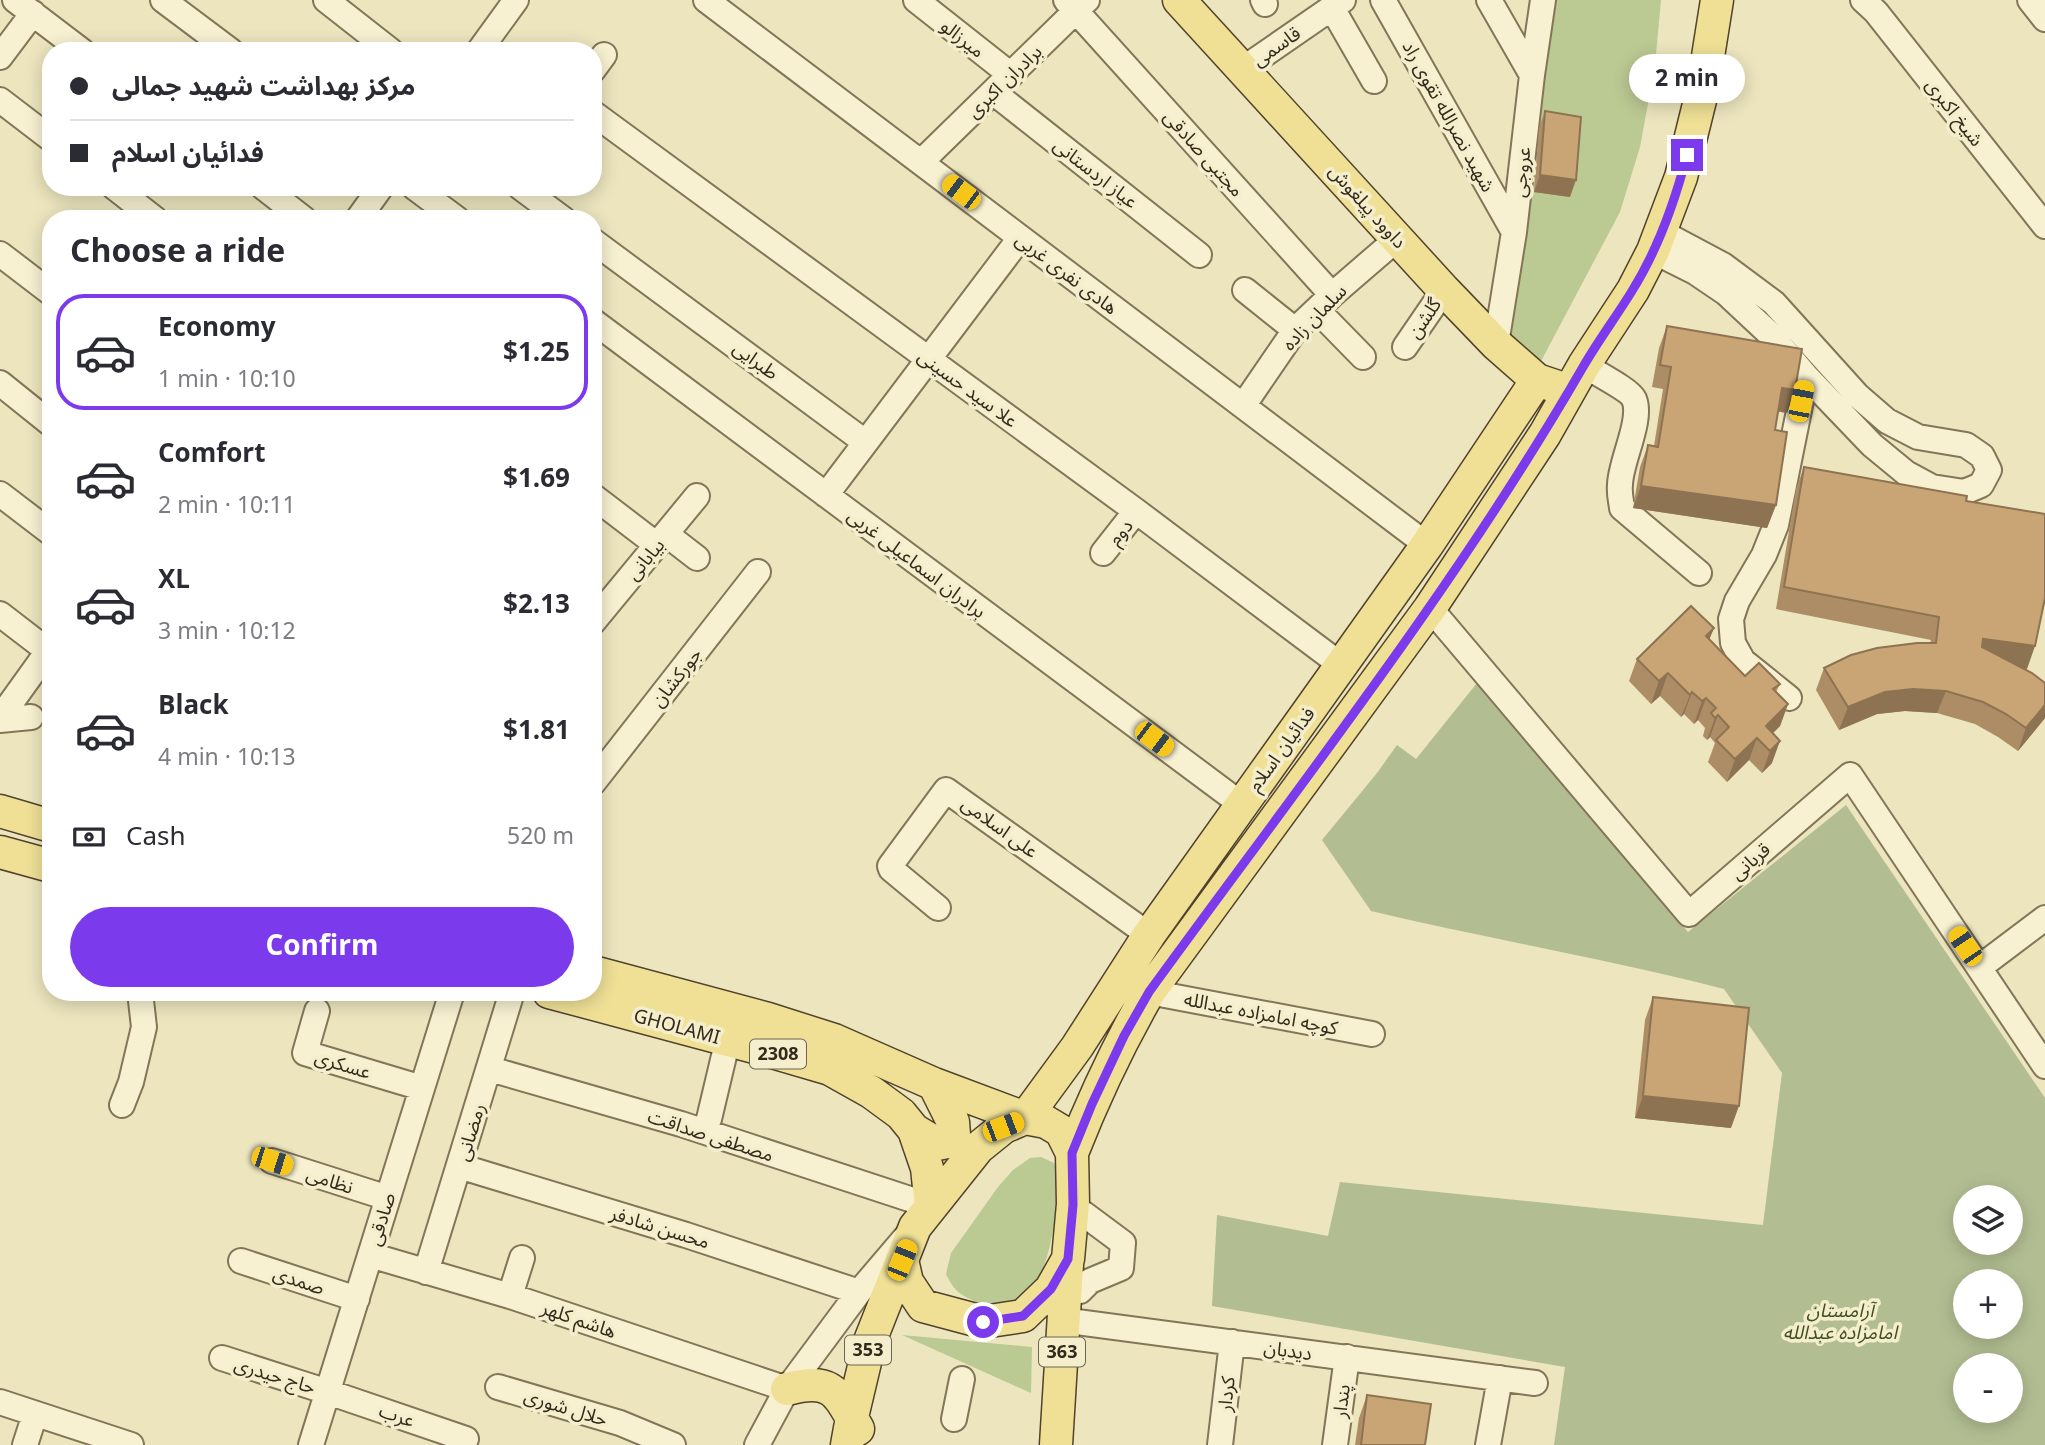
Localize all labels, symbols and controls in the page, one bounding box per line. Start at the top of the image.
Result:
street label: میرزالو [931,8,994,70]
street label: قاسمی [1243,15,1310,79]
street label: شهید نصرالله تقوی راد [1389,33,1507,200]
street label: برادران اکبری [956,34,1053,129]
callout: 2 min [1629,54,1745,102]
text: 2 min [1655,54,1719,103]
text: مرکز بهداشت شهید جمالی [112,59,415,114]
street label: شیخ اکبری [1914,69,1995,156]
street label: مجتبی صادقی [1152,100,1255,207]
text: فدائیان اسلام [112,126,264,181]
street label: عیاز اردستانی [1043,127,1147,221]
route end [1671,139,1703,171]
street label: عروجی [1499,145,1545,199]
street label: داوود پیلغوش [1317,154,1417,259]
car [938,171,985,213]
text: Choose a ride [70,218,285,286]
street label: هادی نفری غربی [1006,221,1127,327]
street label: سلمان زاده [1272,274,1358,361]
street label: گلشن [1396,288,1454,348]
text: Economy [158,300,276,355]
icon: car [74,321,137,384]
text: $1.25 [503,325,570,380]
street label: طبرایی [723,330,788,392]
street label: علا سید حسینی [908,338,1027,440]
text: 1 min · 10:10 [158,355,296,404]
car [1787,378,1816,424]
text: Comfort [158,426,265,481]
icon: car [74,447,137,510]
text: $1.69 [503,451,570,506]
text: 2 min · 10:11 [158,481,296,530]
street label: برادران اسماعیلی غربی [837,497,995,630]
street label: دوم [1097,510,1145,556]
street label: بیابانی [615,529,676,591]
text: XL [158,552,190,607]
icon: car [74,573,137,636]
text: $2.13 [503,577,570,632]
text: 3 min · 10:12 [158,607,296,656]
street label: جورکشان [640,638,714,717]
text: Black [158,678,229,733]
street label: فدائیان اسلام [1237,698,1327,801]
icon: car [74,699,137,762]
text: $1.81 [503,703,570,758]
car [1131,718,1178,760]
text: 4 min · 10:13 [158,733,296,782]
street label: علی اسلامی [952,785,1047,870]
text: Cash [126,809,186,864]
text: 520 m [507,812,574,861]
icon: cash [70,818,108,856]
street label: قربانی [1720,832,1781,892]
button: Confirm [70,907,574,987]
car [1945,923,1986,969]
street label: کوچه امامزاده عبدالله [1180,979,1342,1049]
street label: GHOLAMI [629,996,725,1058]
street label: عسکری [309,1037,376,1092]
road number: 2308 [750,1040,806,1069]
street label: مصطفی صداقت [642,1097,779,1175]
street label: رمضانی [443,1098,499,1166]
car [980,1110,1027,1144]
car [249,1145,296,1177]
street label: نظامی [301,1154,359,1207]
map controls [1953,1185,2023,1423]
button: layers [1953,1185,2023,1255]
street label: صادقی [355,1188,409,1251]
street label: محسن شادفر [604,1194,715,1262]
car [885,1237,920,1283]
street label: صمدی [267,1254,330,1308]
button: + [1953,1269,2023,1339]
street label: هاشم کلهر [535,1288,622,1352]
park label: آرامستان امامزاده عبدالله [1783,1291,1899,1353]
route start [967,1306,999,1338]
street label: دیدبان [1261,1328,1315,1374]
road number: 353 [845,1336,891,1364]
road number: 363 [1039,1338,1085,1366]
street label: حاج حیدری [229,1345,321,1407]
button: − [1953,1353,2023,1423]
street label: کردار [1205,1373,1249,1415]
street label: حلال شوری [519,1376,613,1440]
street label: پندار [1320,1382,1364,1421]
street label: عرب [373,1391,420,1441]

